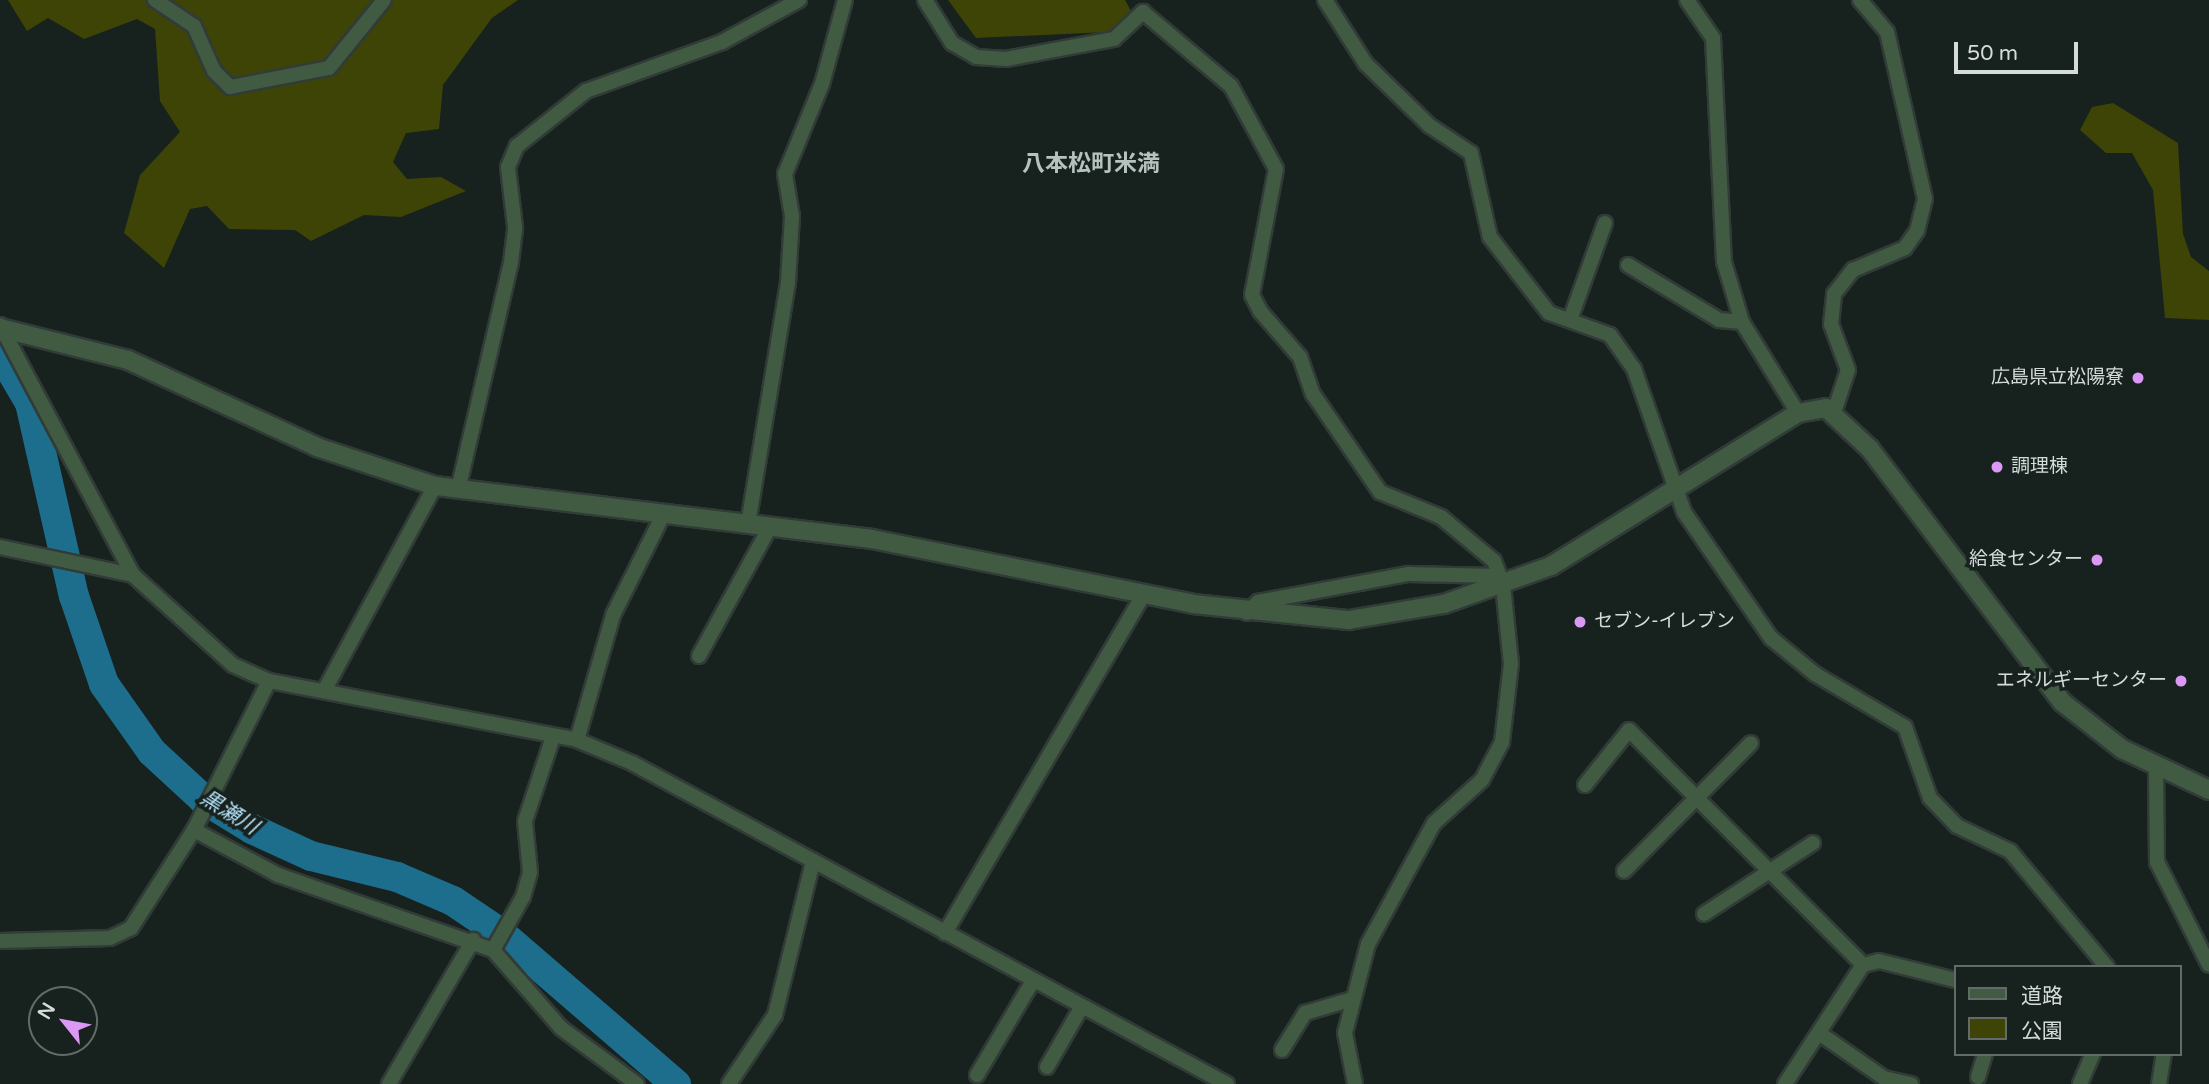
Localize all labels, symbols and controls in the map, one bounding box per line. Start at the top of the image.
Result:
scale bar [1957,28,2081,72]
text: 50 m [1967,41,2018,66]
district label: 八本松町米満 [1022,150,1160,178]
place label: 広島県立松陽寮 [1991,367,2124,389]
marker: 広島県立松陽寮 [2130,370,2146,386]
place label: 調理棟 [2011,456,2068,478]
marker: 調理棟 [1989,459,2005,475]
place label: 給食センター [1969,549,2083,571]
marker: 給食センター [2089,552,2105,568]
place label: セブン-イレブン [1594,611,1735,633]
marker: セブン-イレブン [1572,614,1588,630]
place label: エネルギーセンター [1996,670,2167,692]
marker: エネルギーセンター [2173,673,2189,689]
water label: 黒瀬川 [196,786,262,840]
legend [1954,965,2181,1056]
text: 道路 [2021,984,2063,1009]
north arrow [28,986,98,1056]
text: N [33,999,60,1023]
text: 公園 [2021,1019,2063,1044]

